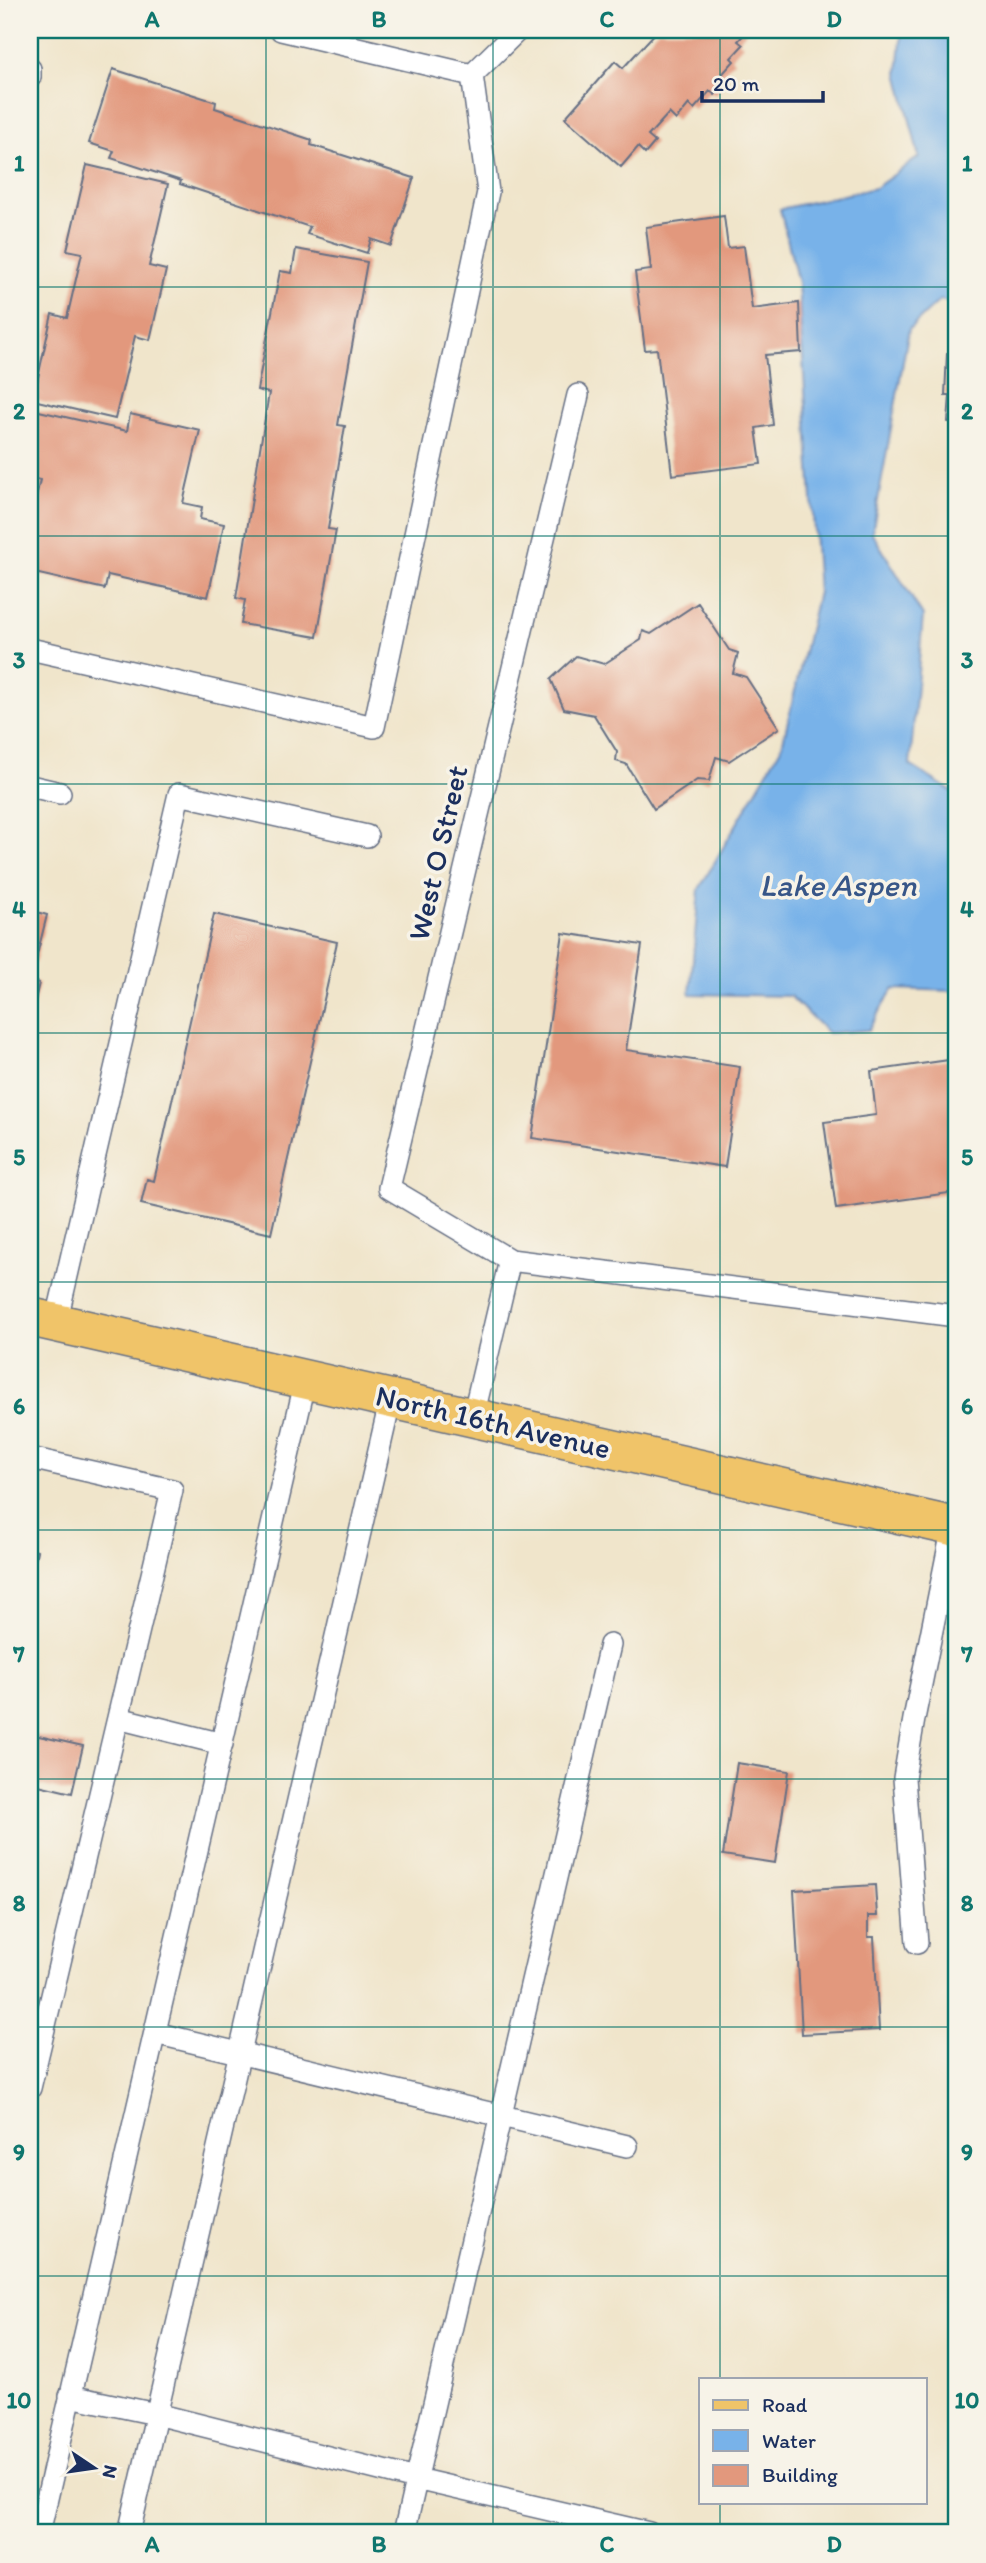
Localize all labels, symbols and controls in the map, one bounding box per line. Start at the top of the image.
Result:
text: A [144,5,160,33]
text: B [372,5,387,33]
text: C [600,5,615,33]
text: D [826,5,842,33]
scale bar [702,60,823,104]
text: 20 m [713,71,760,96]
text: 1 [14,149,25,177]
text: 1 [962,149,973,177]
text: 2 [13,397,26,425]
text: 2 [961,397,974,425]
text: 3 [13,646,26,674]
text: 3 [961,646,974,674]
street label: West O Street [399,762,476,944]
water label: Lake Aspen [760,866,916,904]
text: 4 [12,895,26,923]
text: 4 [960,895,974,923]
text: 5 [13,1143,25,1171]
text: 5 [961,1143,973,1171]
street label: North 16th Avenue [372,1377,614,1467]
text: 6 [13,1392,25,1420]
text: 6 [961,1392,973,1420]
text: 7 [12,1640,25,1668]
text: 7 [960,1640,973,1668]
text: 8 [13,1889,26,1917]
text: 8 [961,1889,974,1917]
text: 9 [13,2138,25,2166]
text: 9 [961,2138,973,2166]
legend [699,2378,926,2504]
text: 10 [7,2386,31,2414]
text: 10 [955,2386,979,2414]
text: Road [762,2392,808,2417]
text: Water [762,2428,816,2453]
north arrow [60,2434,130,2504]
text: Building [762,2462,838,2487]
text: N [97,2463,123,2481]
text: A [144,2530,160,2558]
text: B [372,2530,387,2558]
text: C [600,2530,615,2558]
text: D [826,2530,842,2558]

